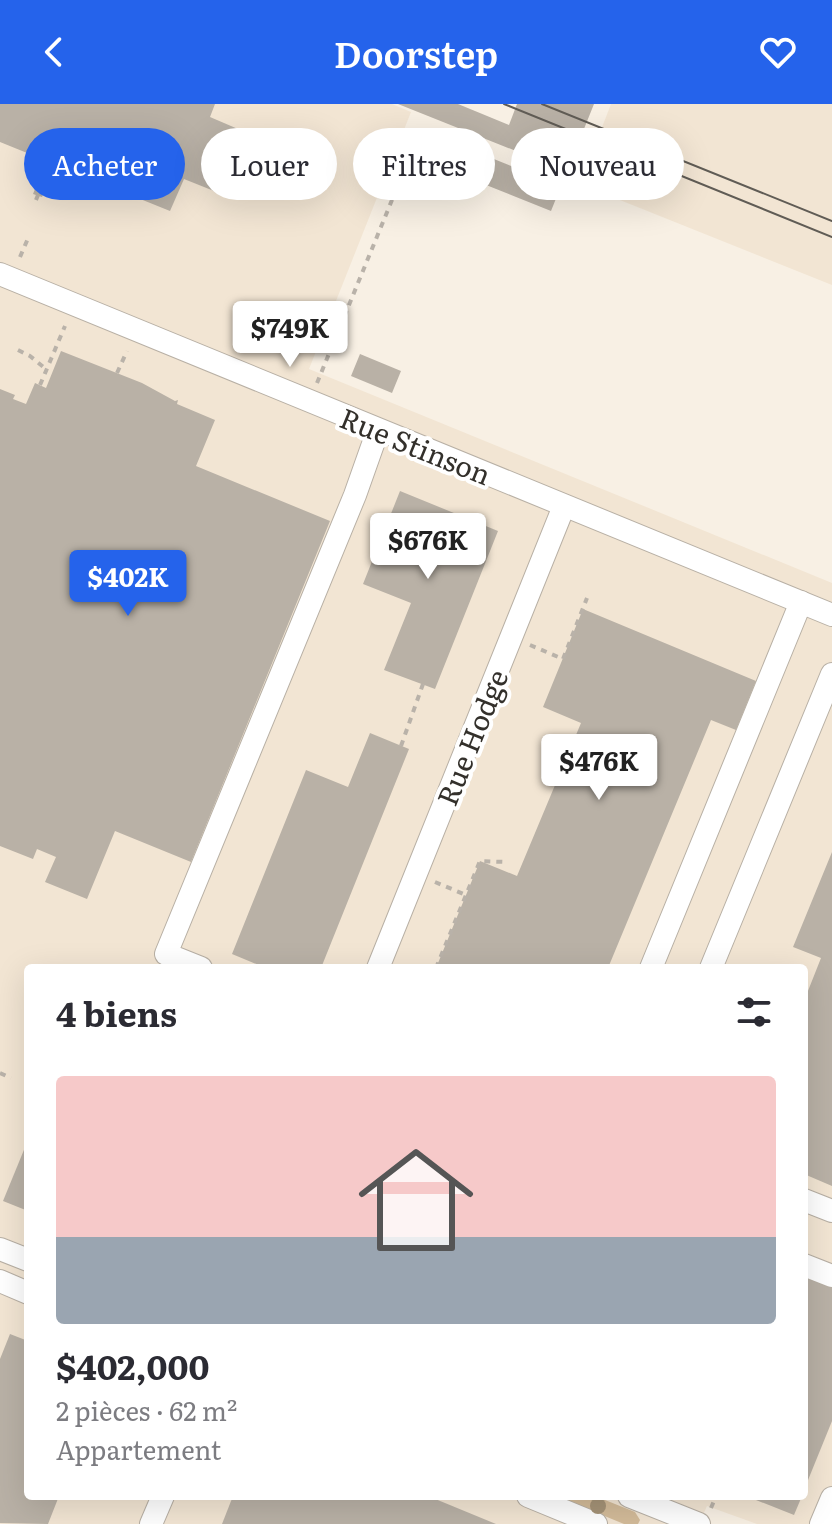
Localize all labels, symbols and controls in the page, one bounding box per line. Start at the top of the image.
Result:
text: Doorstep [334,26,498,79]
icon: back [32,30,76,74]
icon: heart [756,30,800,74]
chip: Acheter [24,128,185,200]
chip: Louer [201,128,337,200]
chip: Filtres [353,128,495,200]
chip: Nouveau [511,128,684,200]
pin: $749K [234,301,346,369]
text: $749K [251,307,329,346]
street label: Rue Stinson [334,396,498,494]
pin: $676K [372,513,484,581]
text: $676K [388,519,468,558]
pin: $402K [72,550,184,618]
text: $402K [87,556,169,595]
street label: Rue Hodge [425,663,517,811]
pin: $476K [543,734,655,802]
text: $476K [559,740,639,779]
text: 4 biens [56,987,177,1037]
icon: filters [732,990,776,1034]
icon: home [344,1128,488,1272]
text: $402,000 [56,1340,209,1390]
text: 2 pièces · 62 m² [56,1390,237,1429]
text: Appartement [56,1429,221,1468]

